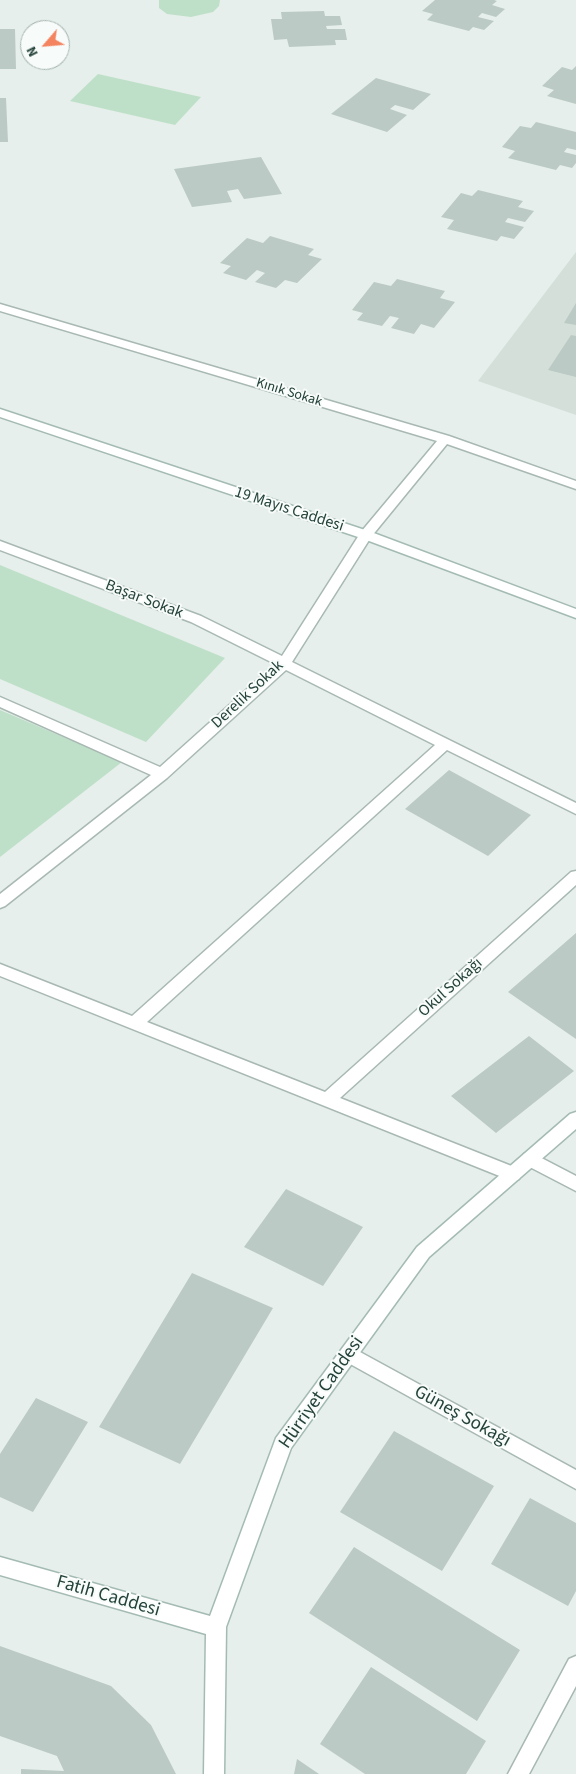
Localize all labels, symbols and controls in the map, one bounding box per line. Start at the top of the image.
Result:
north arrow [20,20,70,70]
text: N [22,43,44,60]
street label: Kınık Sokak [254,375,324,411]
street label: 19 Mayıs Caddesi [232,483,346,537]
street label: Başar Sokak [102,576,186,624]
street label: Derelik Sokak [208,657,288,733]
street label: Okul Sokağı [415,954,487,1022]
street label: Hürriyet Caddesi [275,1332,369,1454]
street label: Güneş Sokağı [410,1381,514,1453]
street label: Fatih Caddesi [53,1571,163,1623]

